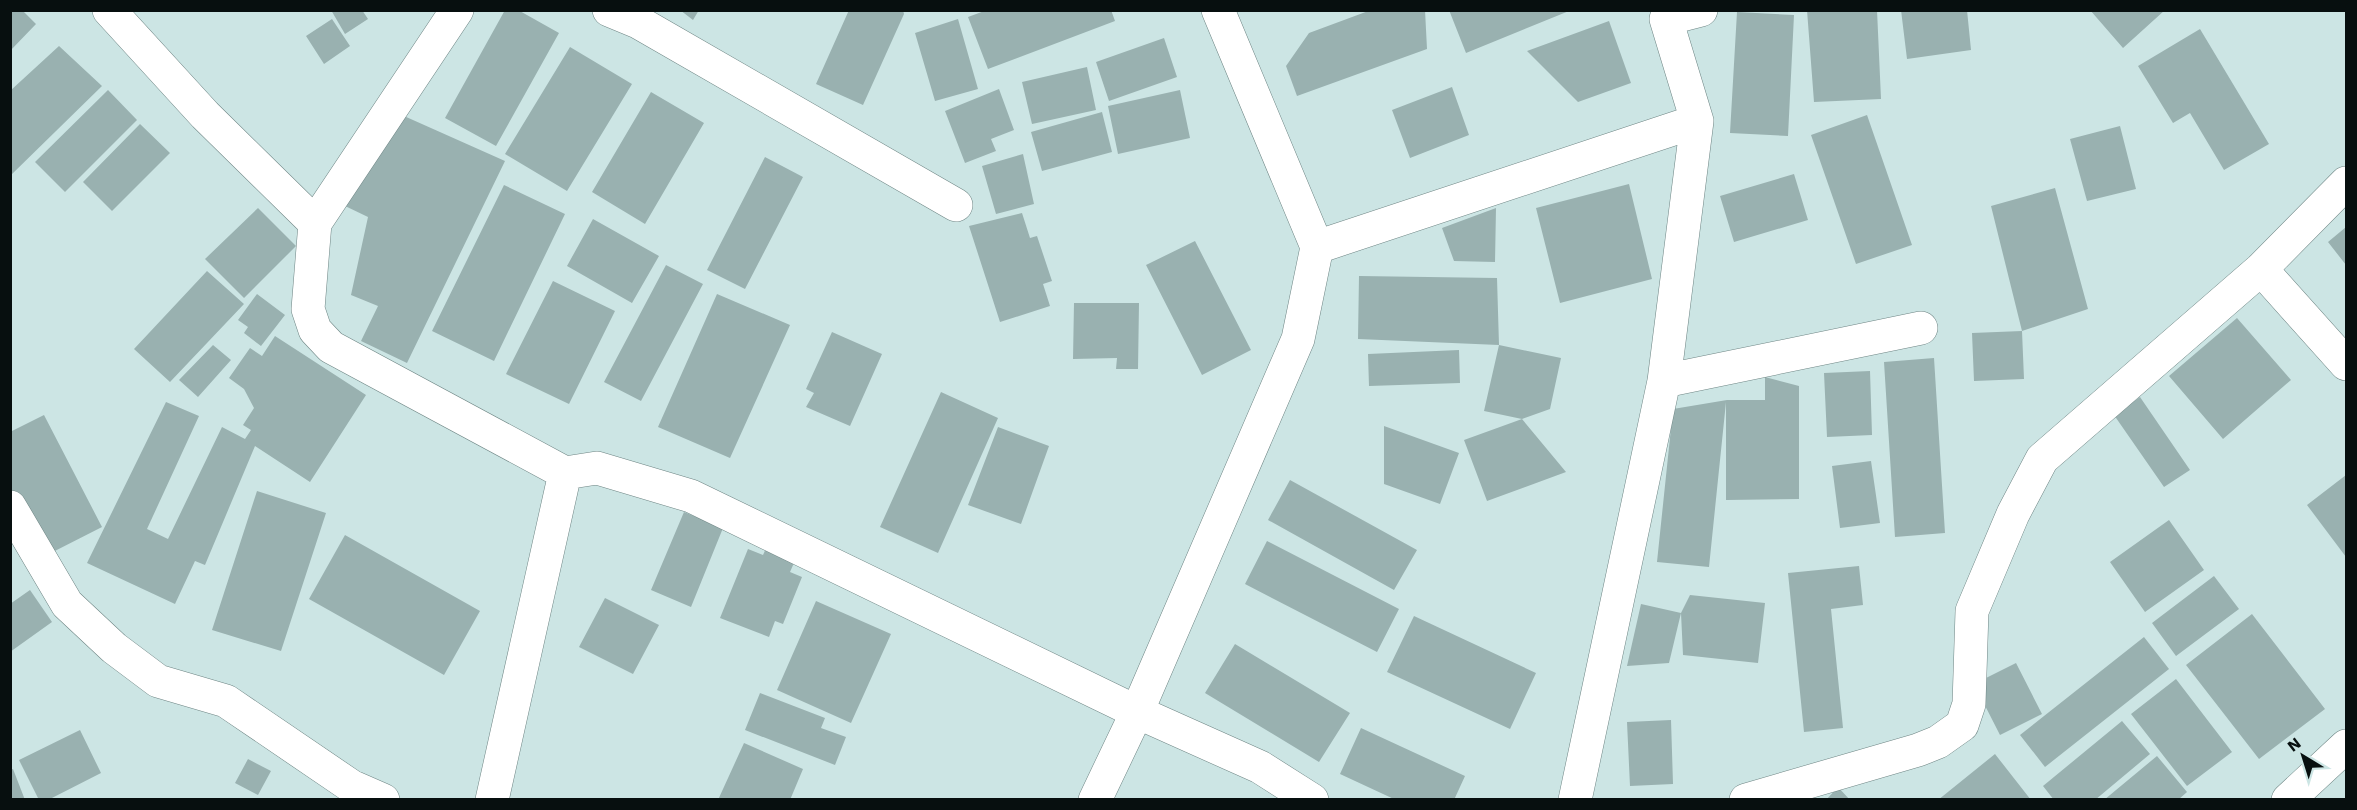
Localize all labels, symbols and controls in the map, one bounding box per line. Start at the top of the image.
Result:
north arrow [2273,726,2333,786]
text: N [2284,733,2305,756]

